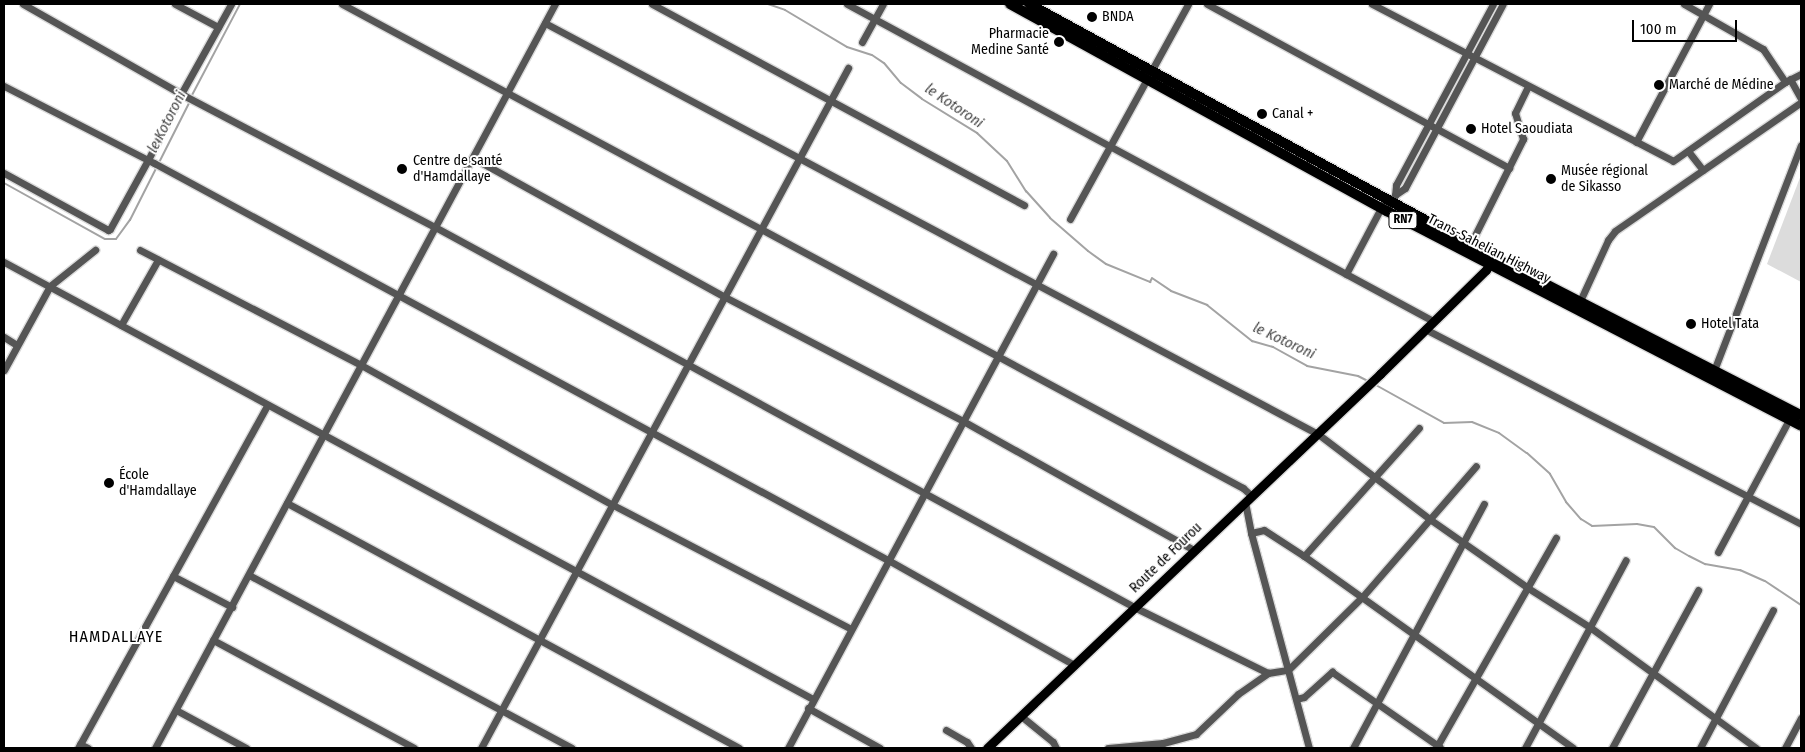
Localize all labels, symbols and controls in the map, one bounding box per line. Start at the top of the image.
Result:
place label: BNDA [1102,9,1134,25]
scale bar [1635,10,1740,42]
marker: BNDA [1086,11,1098,23]
text: 100 m [1640,20,1677,38]
place label: Pharmacie Medine Santé [971,26,1049,58]
marker: Pharmacie Medine Santé [1053,36,1065,48]
place label: Marché de Médine [1669,77,1774,93]
marker: Marché de Médine [1653,79,1665,91]
water label: le Kotoroni [921,80,987,132]
water label: le Kotoroni [144,88,190,156]
place label: Canal + [1272,106,1313,122]
marker: Canal + [1256,108,1268,120]
place label: Hotel Saoudiata [1481,121,1573,137]
marker: Hotel Saoudiata [1465,123,1477,135]
place label: Centre de santé d'Hamdallaye [413,153,503,186]
marker: Centre de santé d'Hamdallaye [395,162,409,176]
place label: Musée régional de Sikasso [1561,163,1648,196]
marker: Musée régional de Sikasso [1545,173,1557,185]
road number: RN7 [1388,210,1418,230]
street label: Trans-Sahelian Highway [1425,211,1553,287]
place label: Hotel Tata [1701,316,1759,332]
marker: Hotel Tata [1685,318,1697,330]
water label: le Kotoroni [1250,319,1318,363]
place label: École d'Hamdallaye [119,467,197,500]
marker: École d'Hamdallaye [103,477,115,489]
street label: Route de Fourou [1126,519,1206,597]
district label: HAMDALLAYE [68,627,164,647]

